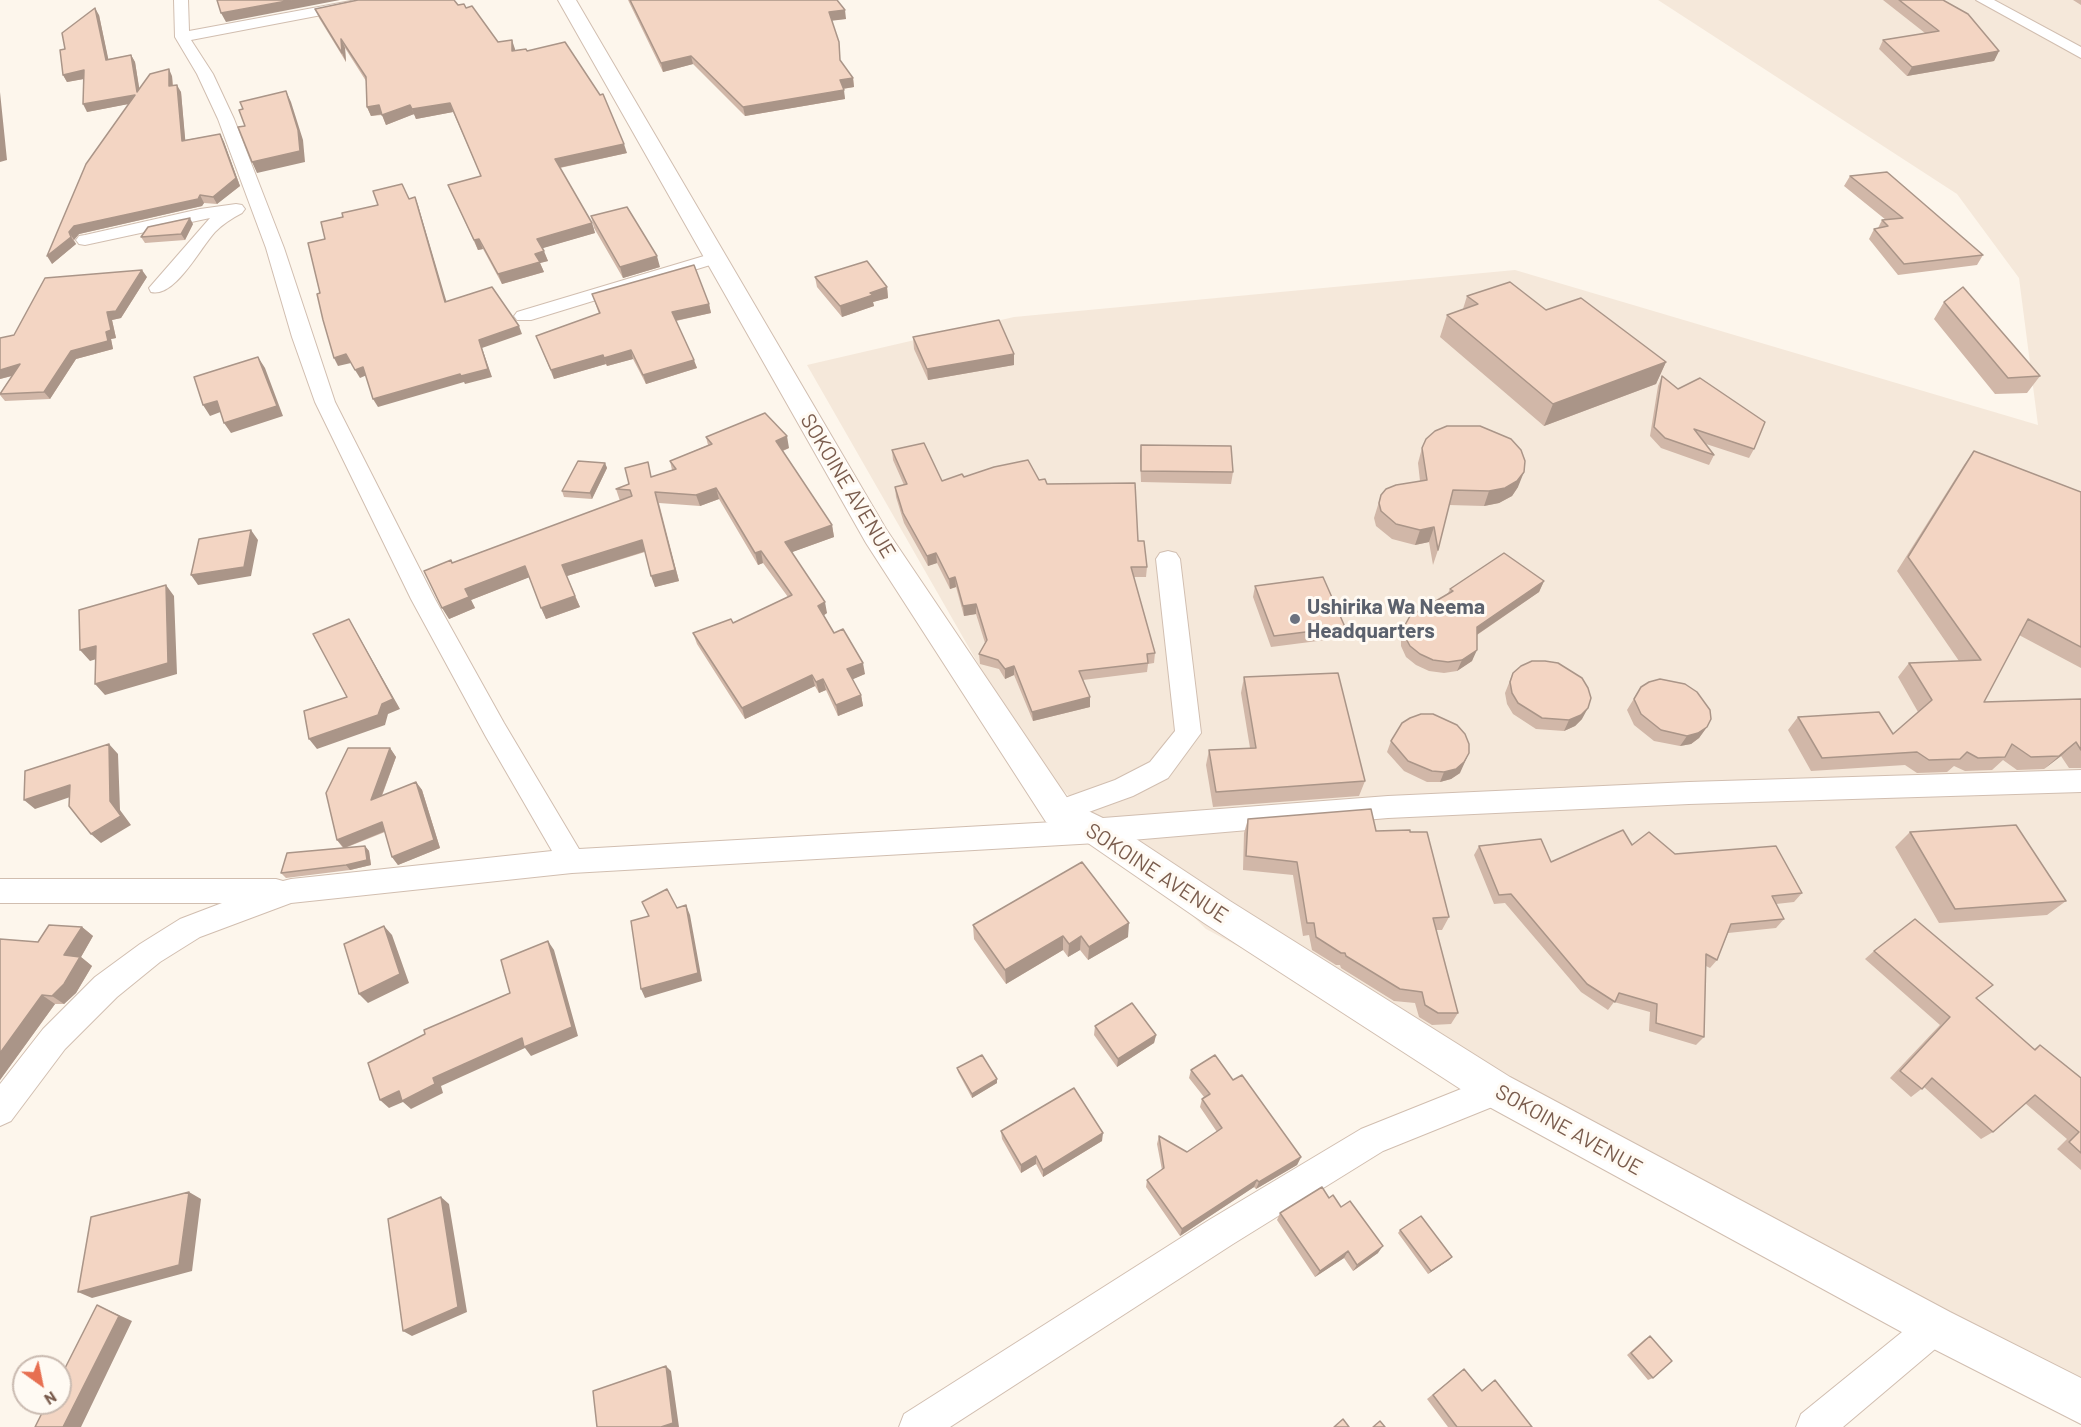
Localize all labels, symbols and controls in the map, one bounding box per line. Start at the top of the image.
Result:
street label: SOKOINE AVENUE [795,409,901,563]
place label: Ushirika Wa Neema Headquarters [1307,594,1485,644]
marker: Ushirika Wa Neema Headquarters [1288,612,1302,626]
street label: SOKOINE AVENUE [1081,818,1233,928]
street label: SOKOINE AVENUE [1491,1079,1647,1181]
north arrow [12,1355,72,1415]
text: N [41,1388,61,1410]

